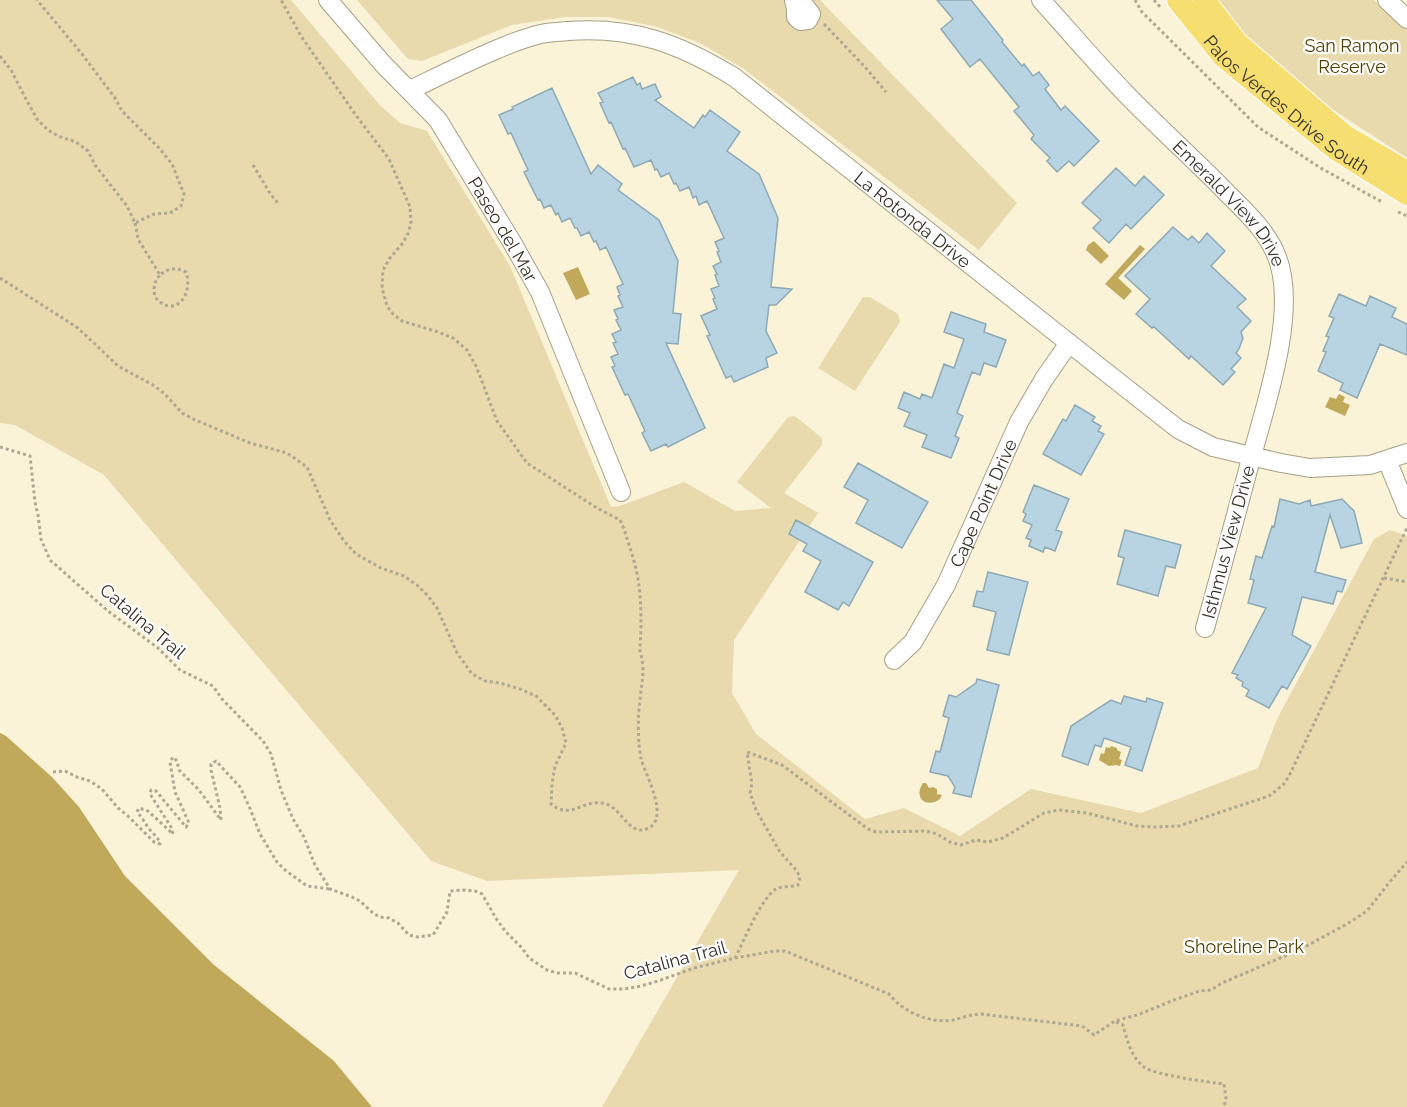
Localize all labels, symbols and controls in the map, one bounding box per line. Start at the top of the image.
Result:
street label: Palos Verdes Drive South [1200,31,1374,178]
park label: San Ramon Reserve [1305,35,1400,77]
street label: Emerald View Drive [1169,135,1290,269]
street label: La Rotonda Drive [851,167,976,272]
street label: Paseo del Mar [464,173,543,286]
street label: Cape Point Drive [945,435,1021,570]
street label: Isthmus View Drive [1197,463,1259,621]
street label: Catalina Trail [96,579,190,663]
street label: Catalina Trail [621,936,729,984]
park label: Shoreline Park [1184,936,1304,957]

